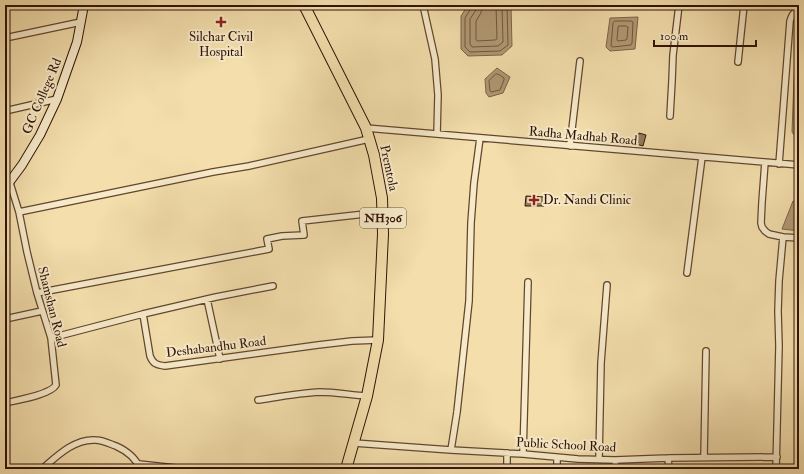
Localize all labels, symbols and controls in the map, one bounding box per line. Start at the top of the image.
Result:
marker: Silchar Civil Hospital [215,16,227,28]
scale bar [654,22,756,48]
place label: Silchar Civil Hospital [189,29,254,61]
text: 100 m [660,29,689,44]
street label: GC College Rd [19,55,65,136]
street label: Radha Madhab Road [528,123,638,149]
street label: Premtola [376,143,402,193]
place label: Dr. Nandi Clinic [543,192,631,208]
marker: Dr. Nandi Clinic [528,194,540,206]
road number: NH306 [360,208,406,228]
street label: Shamshan Road [34,265,70,350]
street label: Deshabandhu Road [165,333,268,361]
street label: Public School Road [516,434,617,456]

